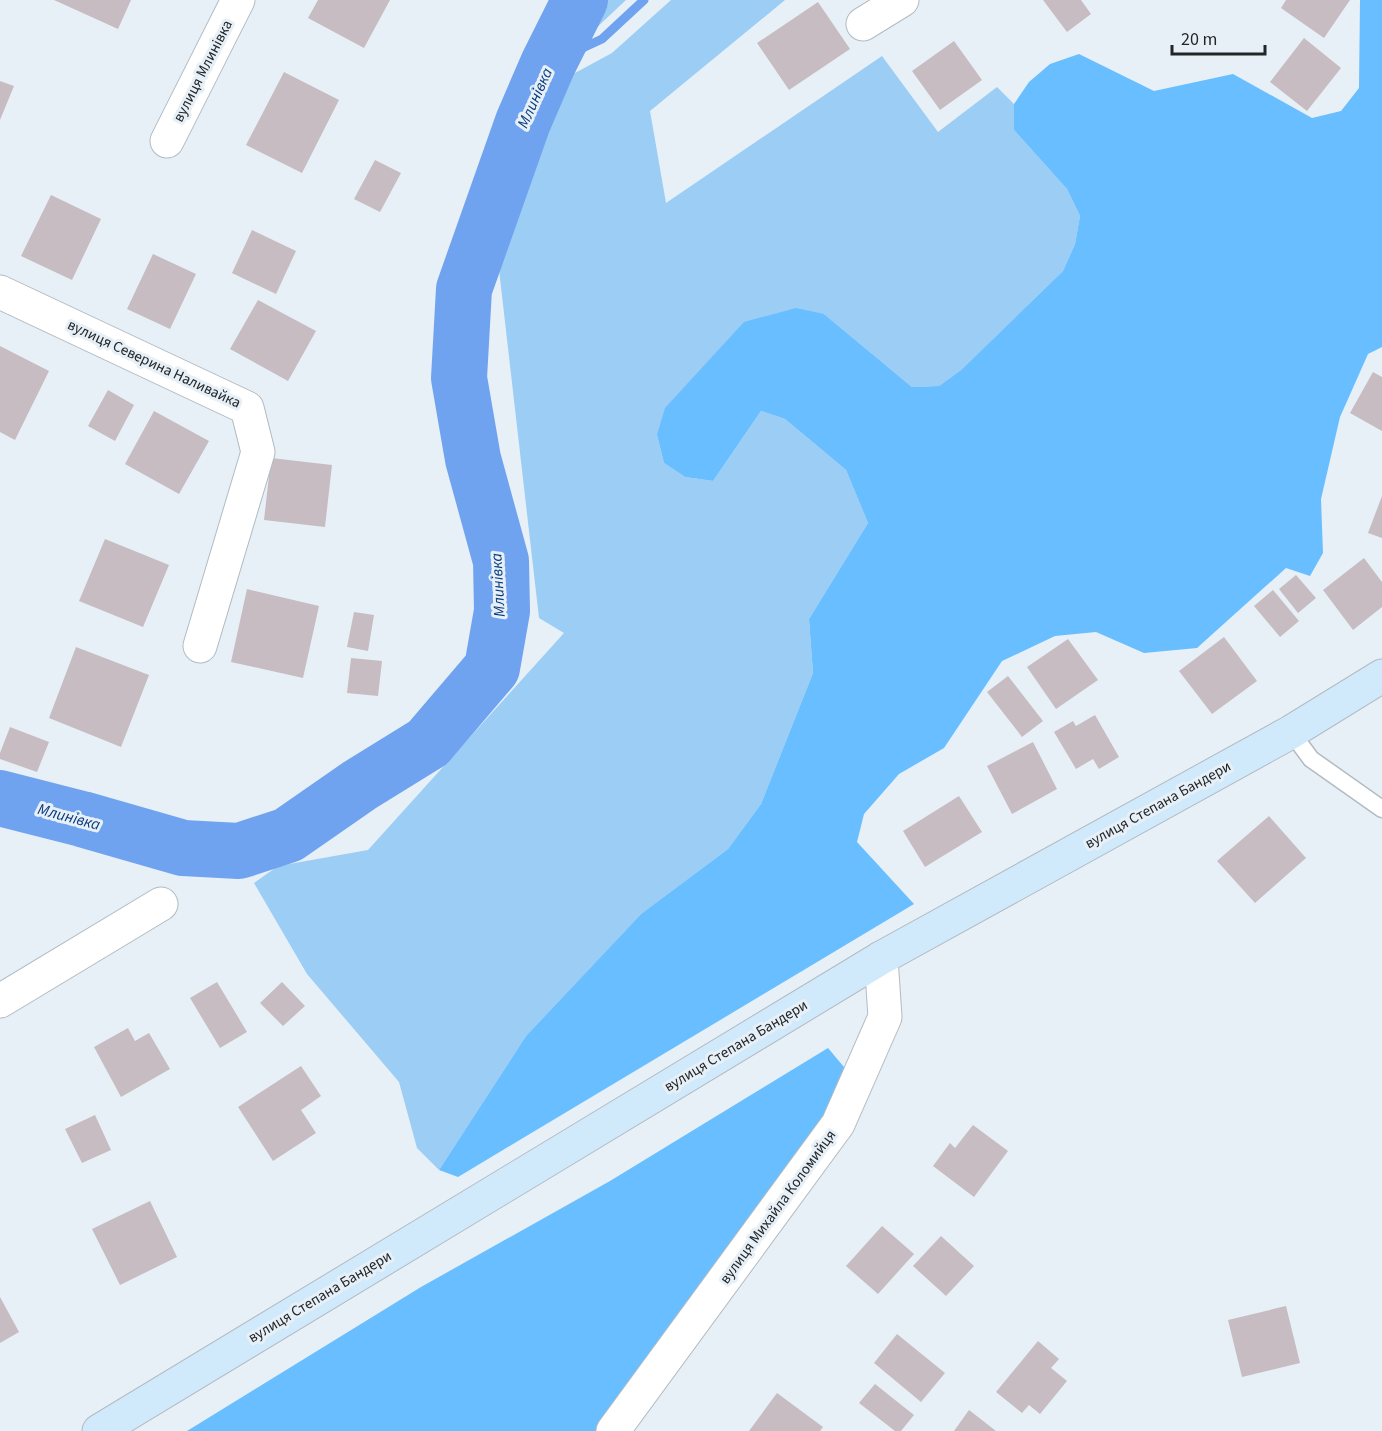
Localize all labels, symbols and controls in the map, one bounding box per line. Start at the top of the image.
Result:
street label: вулиця Млинівка [168,16,238,126]
scale bar [1172,18,1265,56]
text: 20 m [1181,27,1217,52]
water label: Млинівка [512,64,558,132]
street label: вулиця Северина Наливайка [64,315,244,413]
water label: Млинівка [485,552,511,617]
street label: вулиця Степана Бандери [1081,756,1235,854]
water label: Млинівка [35,798,103,836]
street label: вулиця Степана Бандери [660,995,812,1097]
street label: вулиця Михайла Коломийця [715,1126,841,1288]
street label: вулиця Степана Бандери [244,1246,396,1348]

